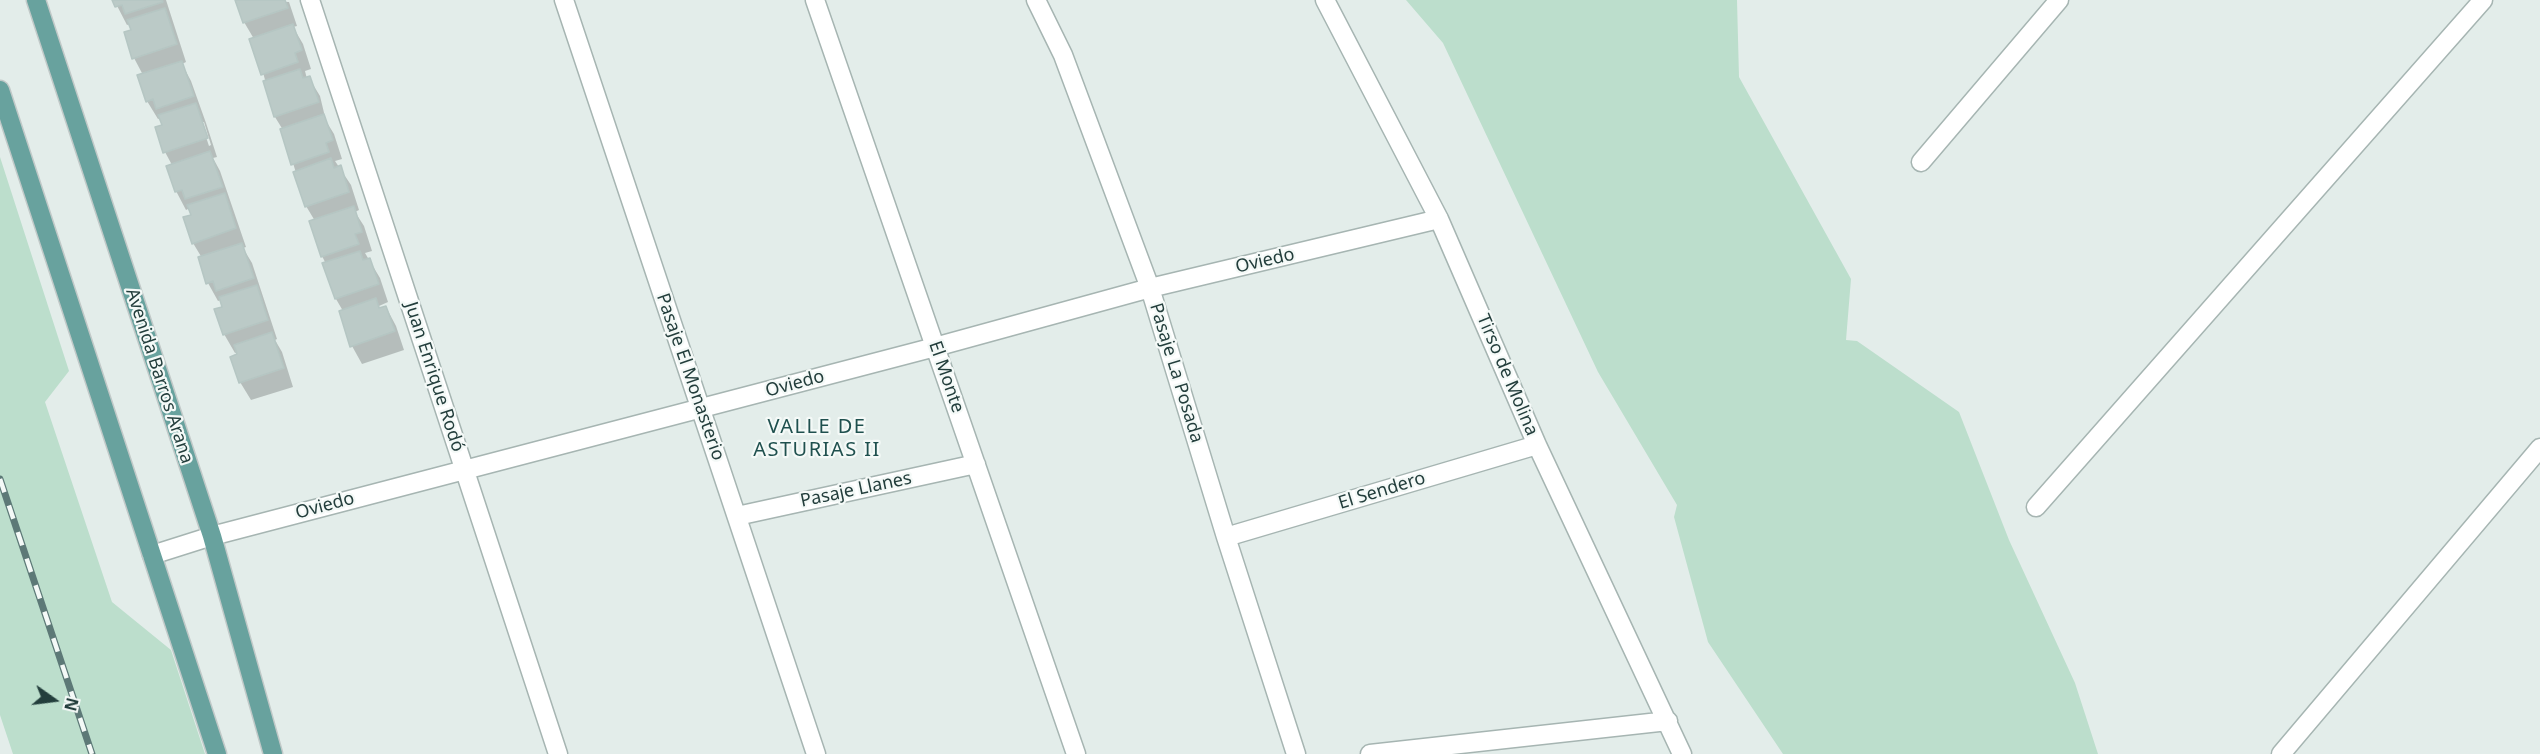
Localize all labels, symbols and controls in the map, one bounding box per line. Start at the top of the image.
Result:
street label: Oviedo [1233,244,1297,278]
street label: Avenida Barros Arana [120,286,198,466]
street label: Pasaje El Monasterio [651,291,729,463]
street label: Juan Enrique Rodó [400,299,468,455]
street label: Pasaje La Posada [1144,300,1208,446]
street label: Tirso de Molina [1472,311,1542,439]
street label: El Monte [924,338,968,416]
street label: Oviedo [763,366,827,402]
district label: VALLE DE ASTURIAS II [753,415,881,462]
street label: Pasaje Llanes [798,468,914,512]
street label: El Sendero [1336,468,1428,514]
street label: Oviedo [293,488,357,524]
north arrow [24,670,84,730]
text: N [59,695,84,713]

